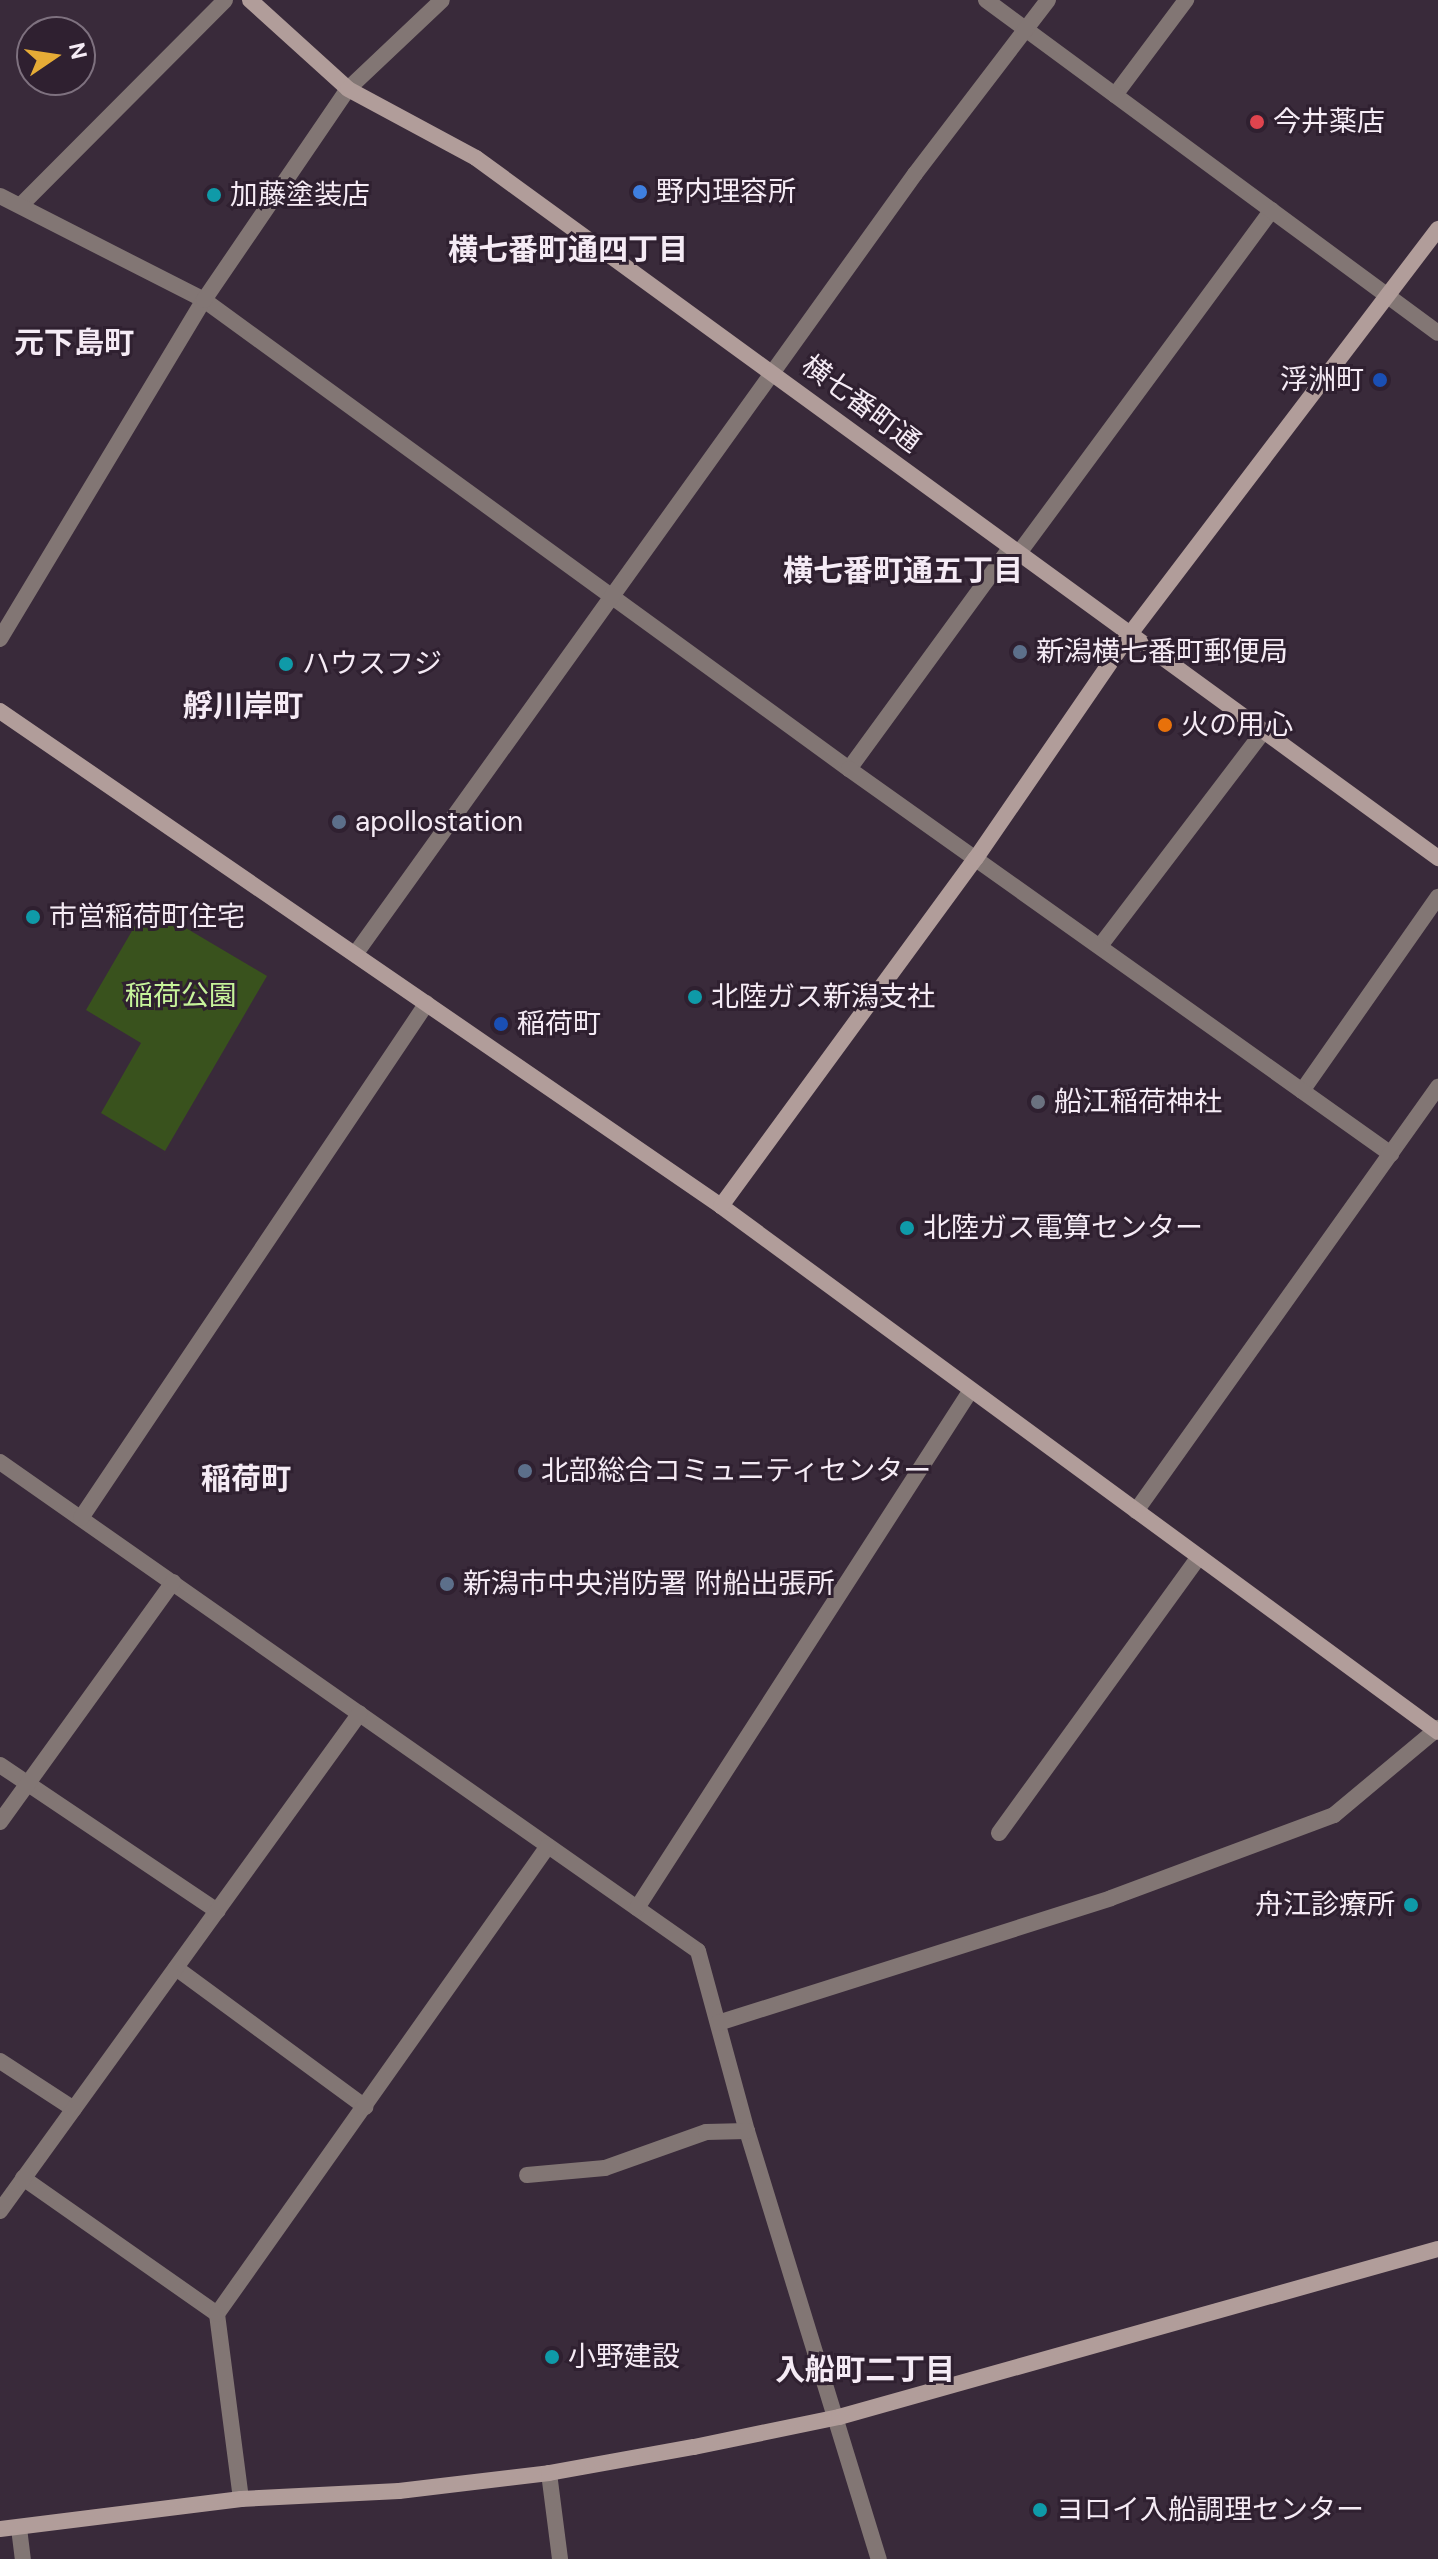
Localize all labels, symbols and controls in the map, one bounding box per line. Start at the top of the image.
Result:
north arrow [16,16,96,96]
text: N [62,40,94,62]
place label: 今井薬店 [1273,105,1385,139]
marker: 今井薬店 [1248,113,1266,131]
place label: 野内理容所 [656,175,796,209]
place label: 加藤塗装店 [230,178,370,212]
marker: 野内理容所 [631,183,649,201]
marker: 加藤塗装店 [205,186,223,204]
district label: 横七番町通四丁目 [448,232,688,268]
district label: 元下島町 [14,325,134,361]
street label: 横七番町通 [795,348,927,460]
place label: 浮洲町 [1280,363,1364,397]
marker: 浮洲町 [1371,371,1389,389]
district label: 横七番町通五丁目 [783,553,1023,589]
place label: 新潟横七番町郵便局 [1036,635,1288,669]
marker: 新潟横七番町郵便局 [1011,643,1029,661]
place label: ハウスフジ [302,647,442,681]
marker: ハウスフジ [277,655,295,673]
district label: 艀川岸町 [183,688,303,724]
place label: 火の用心 [1181,708,1293,742]
marker: 火の用心 [1156,716,1174,734]
place label: apollostation [355,805,523,839]
marker: apollostation [330,813,348,831]
place label: 市営稲荷町住宅 [49,900,245,934]
marker: 市営稲荷町住宅 [24,908,42,926]
park label: 稲荷公園 [125,979,237,1013]
place label: 北陸ガス新潟支社 [711,980,935,1014]
marker: 北陸ガス新潟支社 [686,988,704,1006]
place label: 稲荷町 [517,1007,601,1041]
marker: 稲荷町 [492,1015,510,1033]
place label: 船江稲荷神社 [1054,1085,1222,1119]
marker: 船江稲荷神社 [1029,1093,1047,1111]
place label: 北陸ガス電算センター [923,1211,1203,1245]
marker: 北陸ガス電算センター [898,1219,916,1237]
place label: 北部総合コミュニティセンター [541,1454,933,1488]
district label: 稲荷町 [201,1461,291,1497]
marker: 北部総合コミュニティセンター [516,1462,534,1480]
place label: 新潟市中央消防署 附船出張所 [463,1567,834,1601]
marker: 新潟市中央消防署 附船出張所 [438,1575,456,1593]
place label: 舟江診療所 [1255,1888,1395,1922]
marker: 舟江診療所 [1402,1896,1420,1914]
place label: 小野建設 [568,2340,680,2374]
marker: 小野建設 [543,2348,561,2366]
district label: 入船町二丁目 [775,2352,955,2388]
place label: ヨロイ入船調理センター [1056,2493,1364,2527]
marker: ヨロイ入船調理センター [1031,2501,1049,2519]

